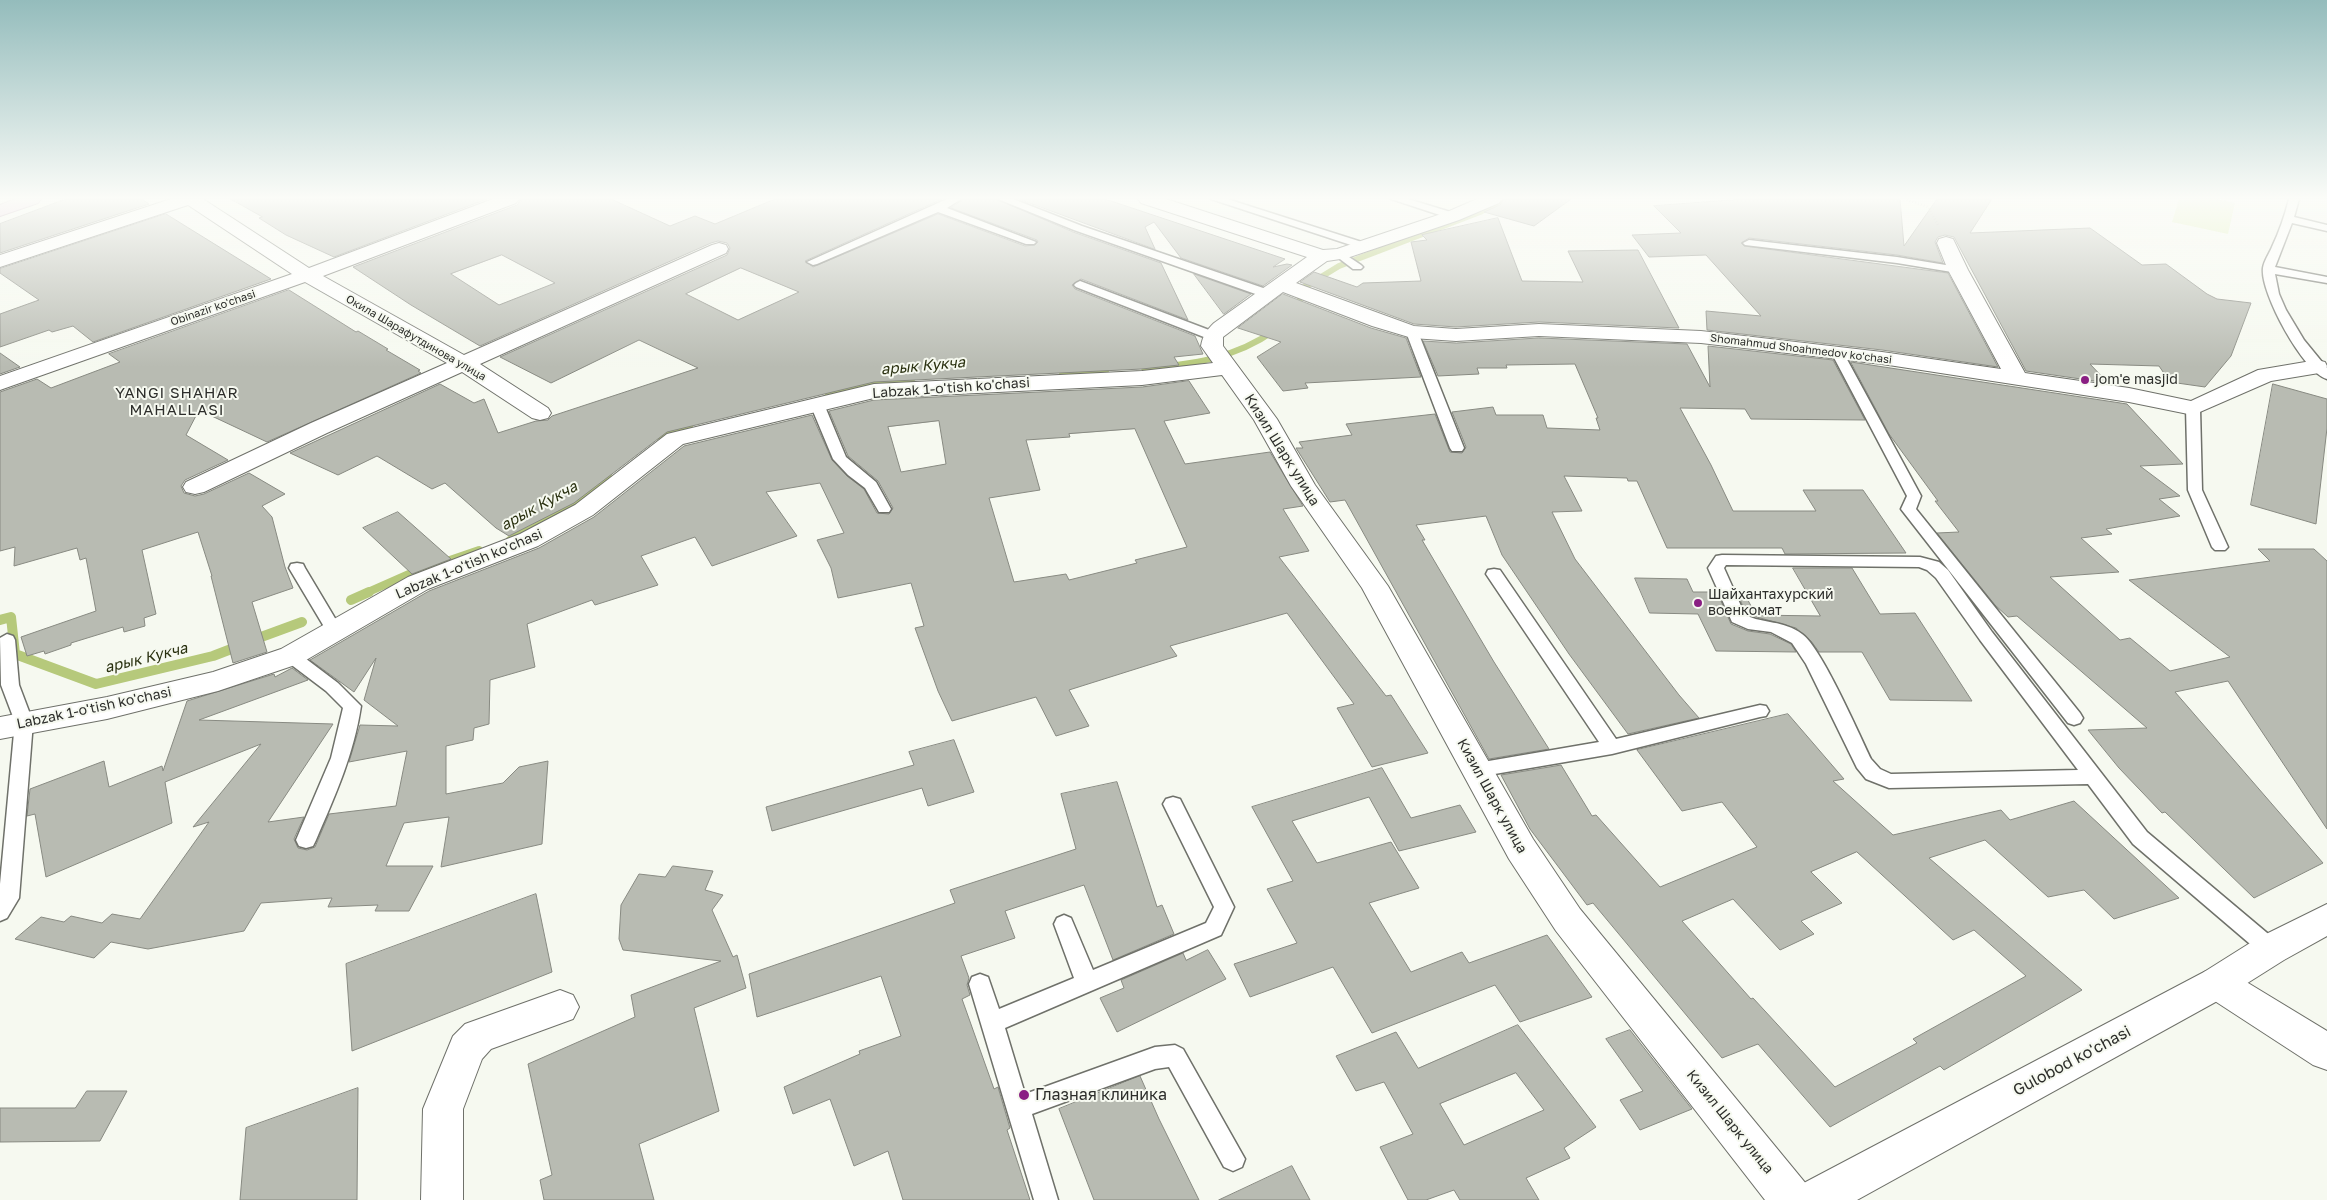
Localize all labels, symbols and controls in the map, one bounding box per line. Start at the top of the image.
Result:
street label: Obinazir ko'chasi [169,287,257,329]
street label: Окила Шарафутдинова улица [344,292,488,384]
street label: Shomahmud Shoahmedov ko'chasi [1709,331,1893,367]
water label: арык Кукча [880,353,966,379]
place label: jom'e masjid [2095,372,2178,388]
street label: Labzak 1-o'tish ko'chasi [872,374,1030,402]
marker: jom'e masjid [2079,374,2091,386]
district label: YANGI SHAHAR MAHALLASI [114,384,240,419]
street label: Кизил Шарк улица [1241,391,1323,509]
water label: арык Кукча [498,478,580,534]
street label: Labzak 1-o'tish ko'chasi [393,525,545,603]
place label: Шайхантахурский военкомат [1708,587,1834,620]
marker: Шайхантахурский военкомат [1692,597,1704,609]
water label: арык Кукча [103,639,189,677]
street label: Labzak 1-o'tish ko'chasi [15,683,173,733]
street label: Кизил Шарк улица [1453,736,1531,856]
street label: Gulobod ko'chasi [2010,1022,2134,1100]
street label: Кизил Шарк улица [1683,1067,1777,1177]
place label: Глазная клиника [1035,1085,1167,1105]
marker: Глазная клиника [1017,1088,1031,1102]

